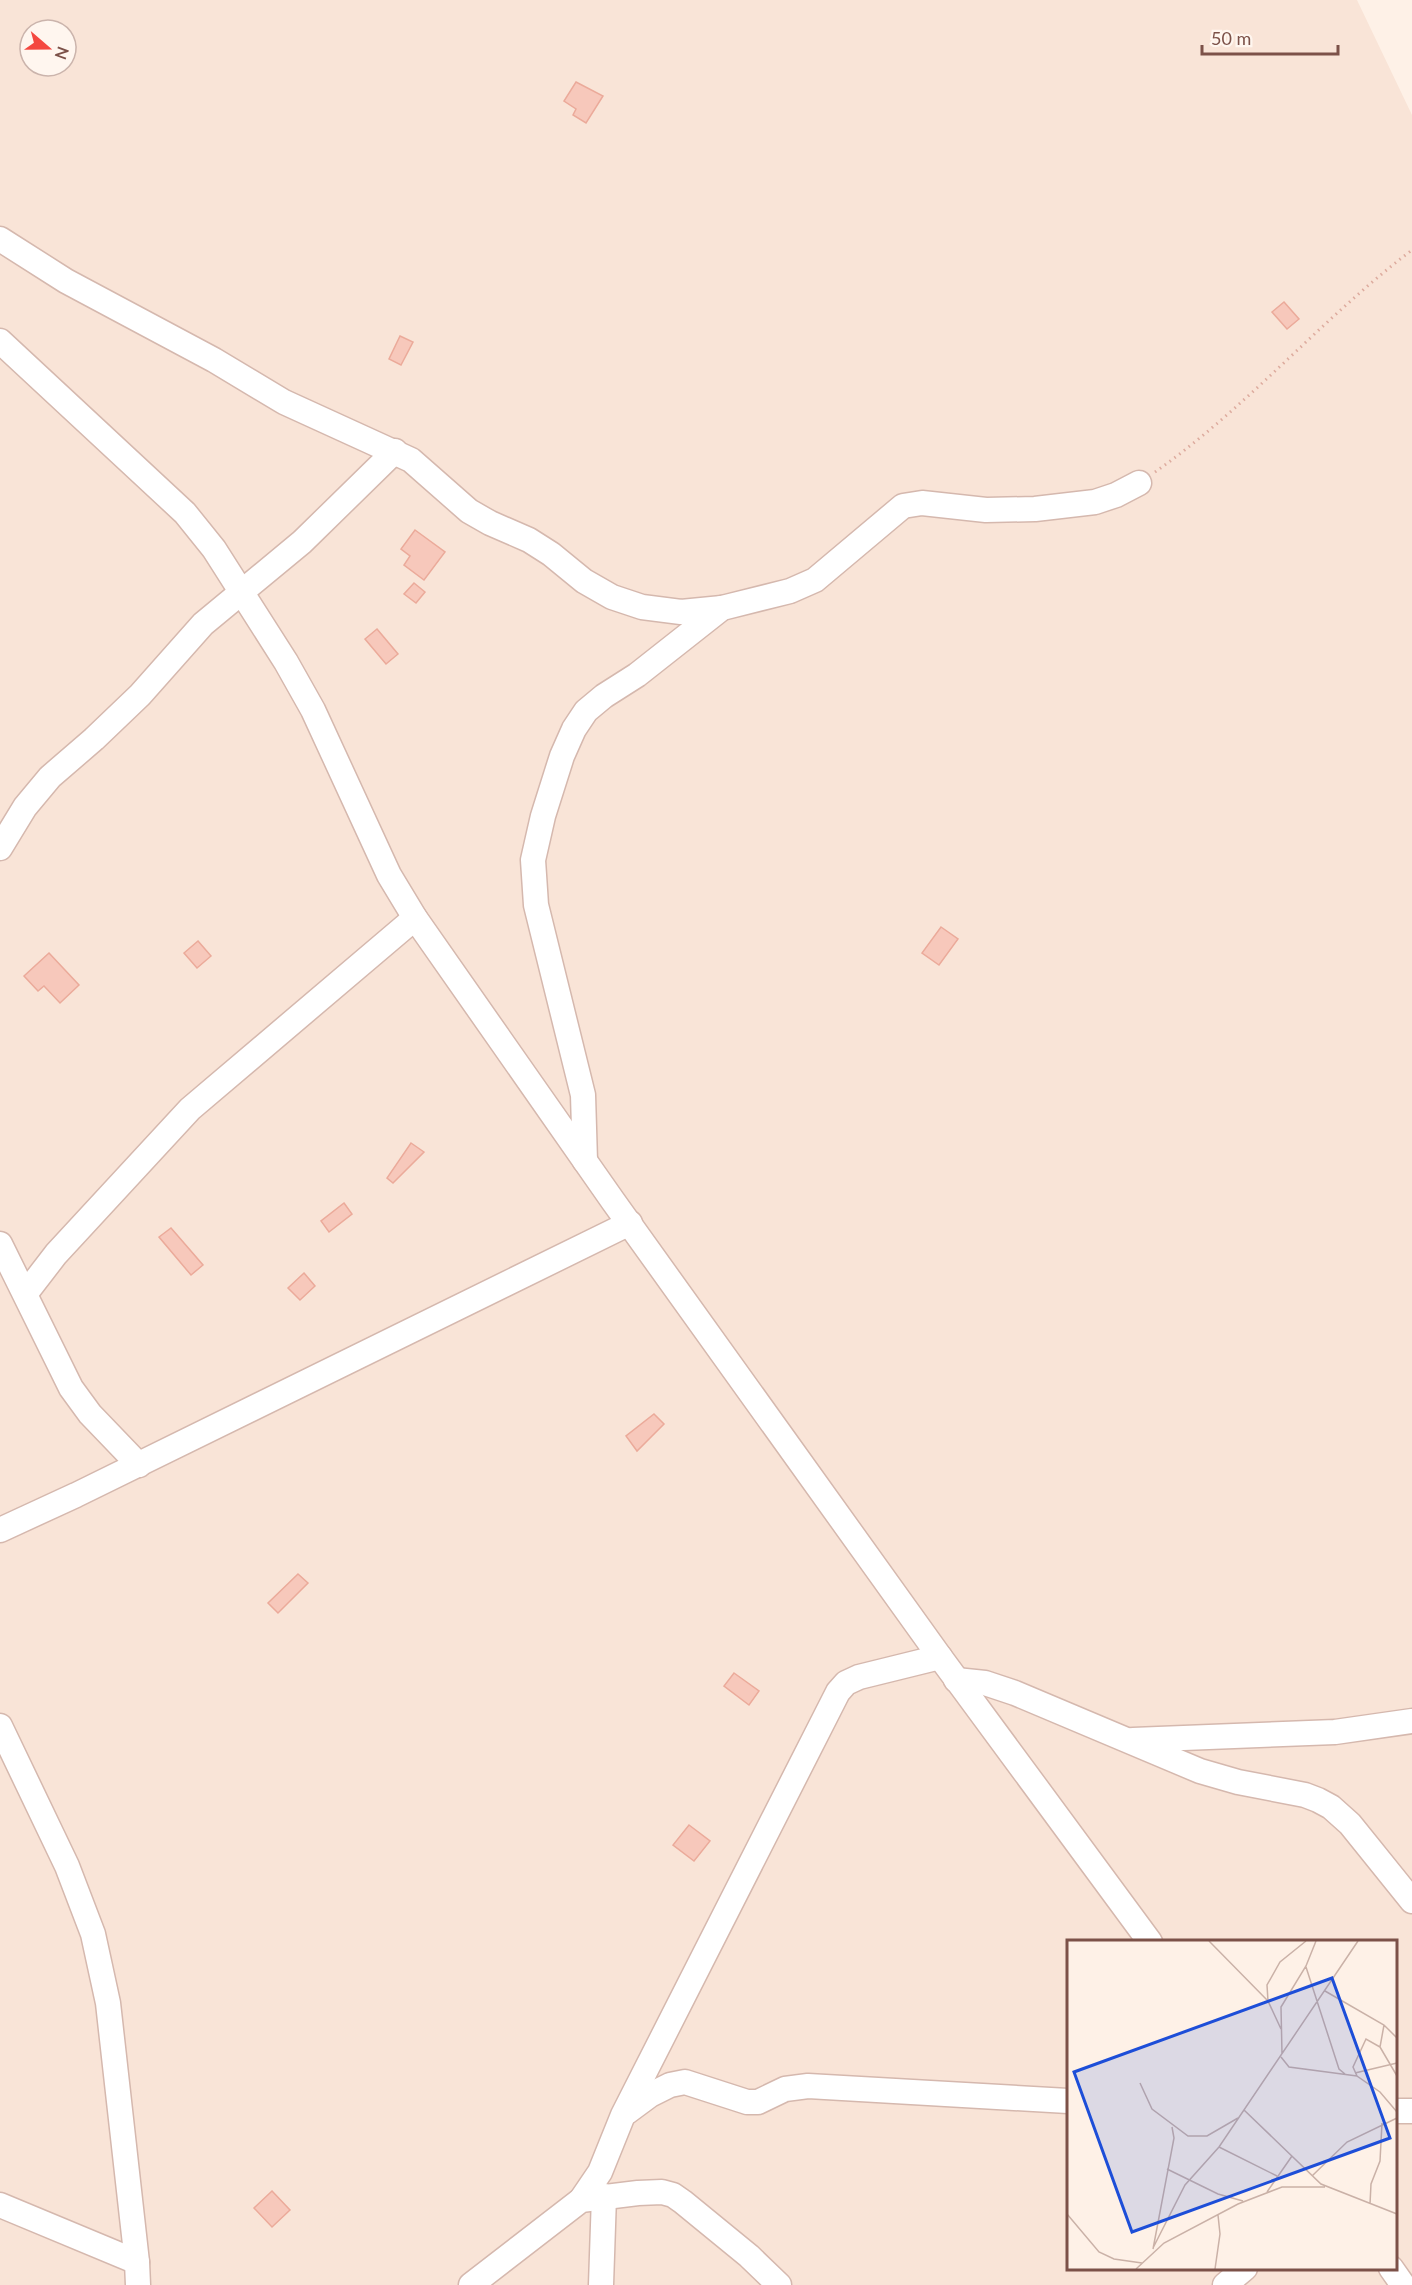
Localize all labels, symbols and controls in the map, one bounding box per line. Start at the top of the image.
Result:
north arrow [18,18,78,78]
scale bar [1202,18,1338,56]
text: 50 m [1211,27,1251,49]
text: N [52,44,74,62]
inset map [1067,1940,1397,2270]

